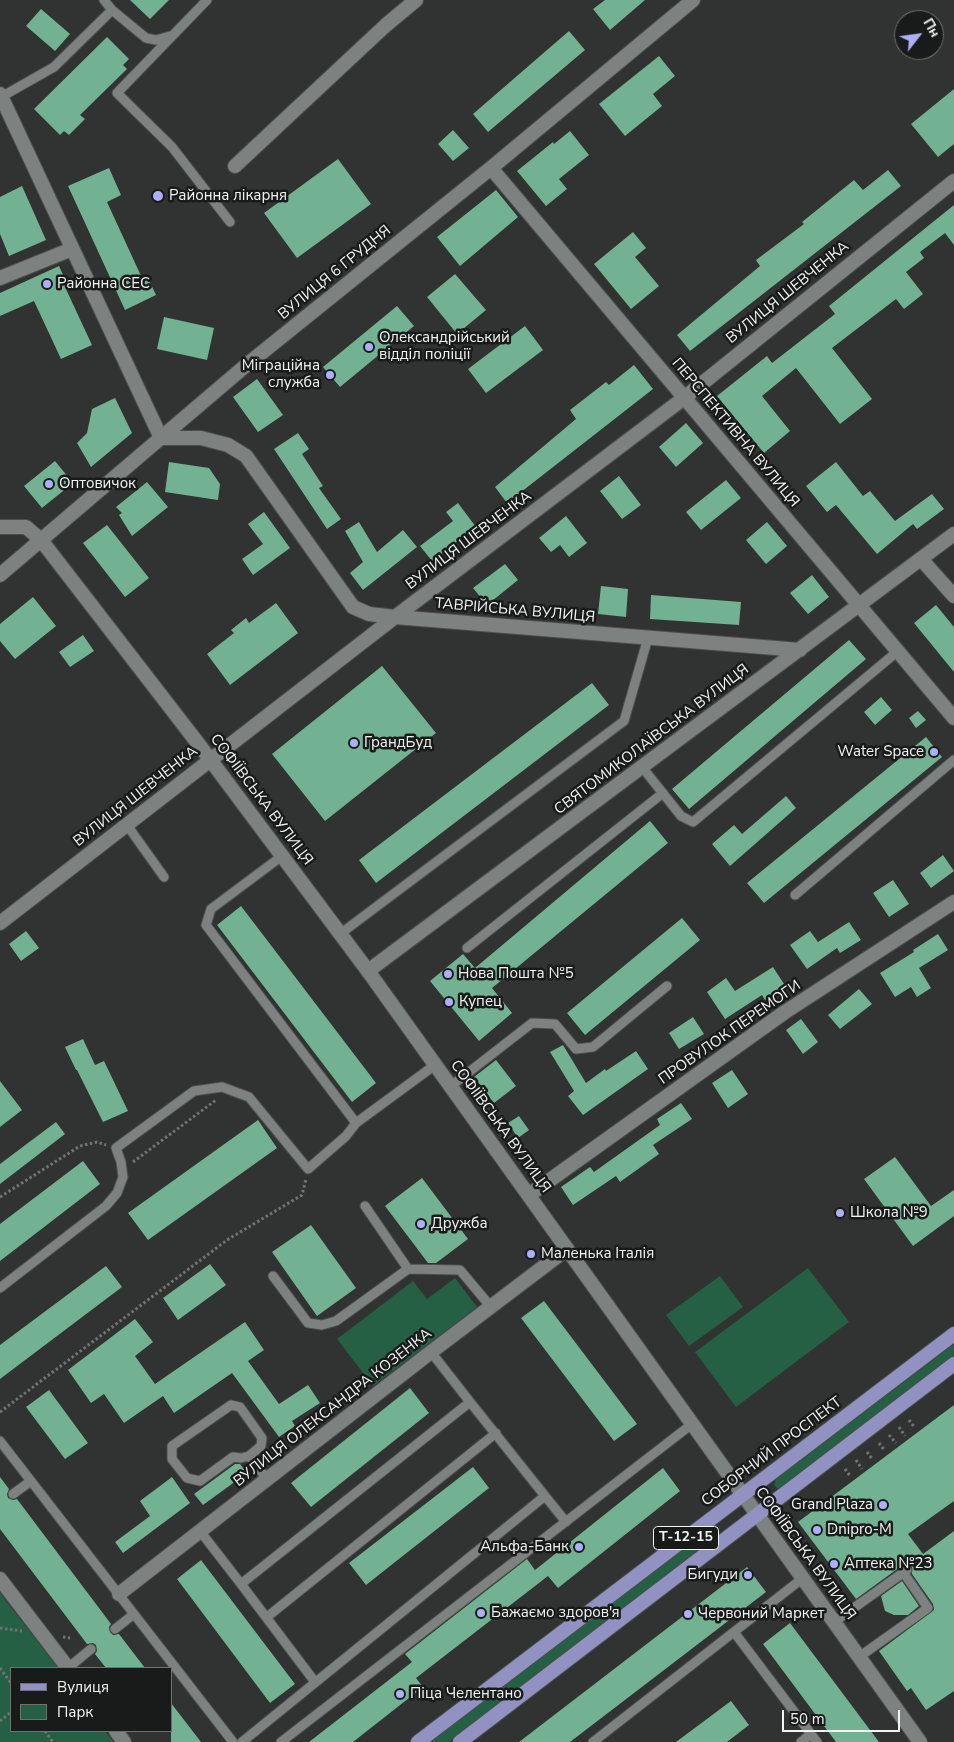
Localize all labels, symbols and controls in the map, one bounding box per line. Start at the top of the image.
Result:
north arrow [894,10,944,60]
text: Пн [919,15,945,41]
place label: Районна лікарня [169,187,287,205]
marker: Районна лікарня [151,189,165,203]
street label: ВУЛИЦЯ 6 ГРУДНЯ [275,222,395,324]
street label: ВУЛИЦЯ ШЕВЧЕНКА [723,238,853,348]
place label: Районна СЕС [57,275,150,293]
marker: Районна СЕС [41,278,53,290]
place label: Олександрійський відділ поліції [379,329,510,364]
marker: Олександрійський відділ поліції [363,341,375,353]
street label: ПЕРСПЕКТИВНА ВУЛИЦЯ [667,355,803,511]
place label: Міграційна служба [242,357,320,392]
marker: Міграційна служба [324,369,336,381]
place label: Оптовичок [59,475,136,493]
marker: Оптовичок [43,478,55,490]
street label: ВУЛИЦЯ ШЕВЧЕНКА [403,488,535,594]
street label: ТАВРІЙСЬКА ВУЛИЦЯ [434,595,596,627]
street label: СВЯТОМИКОЛАЇВСЬКА ВУЛИЦЯ [551,661,753,819]
street label: СОФІЇВСЬКА ВУЛИЦЯ [206,731,316,869]
place label: ГрандБуд [364,734,432,752]
marker: ГрандБуд [348,737,360,749]
street label: ВУЛИЦЯ ШЕВЧЕНКА [70,743,202,851]
place label: Water Space [837,743,924,761]
marker: Water Space [928,746,940,758]
place label: Нова Пошта №5 [458,965,574,983]
marker: Нова Пошта №5 [442,968,454,980]
street label: ПРОВУЛОК ПЕРЕМОГИ [655,977,805,1089]
place label: Купец [459,993,502,1011]
marker: Купец [443,996,455,1008]
street label: СОФІЇВСЬКА ВУЛИЦЯ [446,1057,554,1197]
place label: Школа №9 [850,1204,928,1222]
marker: Школа №9 [834,1207,846,1219]
place label: Дружба [431,1215,488,1233]
marker: Дружба [415,1218,427,1230]
place label: Маленька Італія [541,1245,654,1263]
marker: Маленька Італія [525,1248,537,1260]
street label: ВУЛИЦЯ ОЛЕКСАНДРА КОЗЕНКА [230,1325,436,1491]
street label: СОБОРНИЙ ПРОСПЕКТ [698,1393,846,1511]
street label: СОФІЇВСЬКА ВУЛИЦЯ [751,1484,859,1624]
place label: Grand Plaza [791,1496,873,1514]
marker: Grand Plaza [877,1499,889,1511]
place label: Dnipro-M [827,1521,892,1539]
marker: Dnipro-M [811,1524,823,1536]
road number: Т-12-15 [654,1526,718,1550]
place label: Альфа-Банк [480,1538,569,1556]
marker: Альфа-Банк [573,1541,585,1553]
place label: Аптека №23 [844,1555,932,1573]
marker: Аптека №23 [828,1558,840,1570]
place label: Бигуди [688,1566,738,1584]
marker: Бигуди [742,1569,754,1581]
place label: Бажаємо здоров'я [491,1604,620,1622]
place label: Червоний Маркет [698,1605,825,1623]
marker: Бажаємо здоров'я [475,1607,487,1619]
marker: Червоний Маркет [682,1608,694,1620]
legend [10,1667,172,1732]
text: Вулиця [57,1677,109,1697]
place label: Піца Челентано [410,1685,522,1703]
marker: Піца Челентано [394,1688,406,1700]
scale bar [784,1700,902,1732]
text: Парк [57,1702,93,1722]
text: 50 m [790,1709,825,1729]

